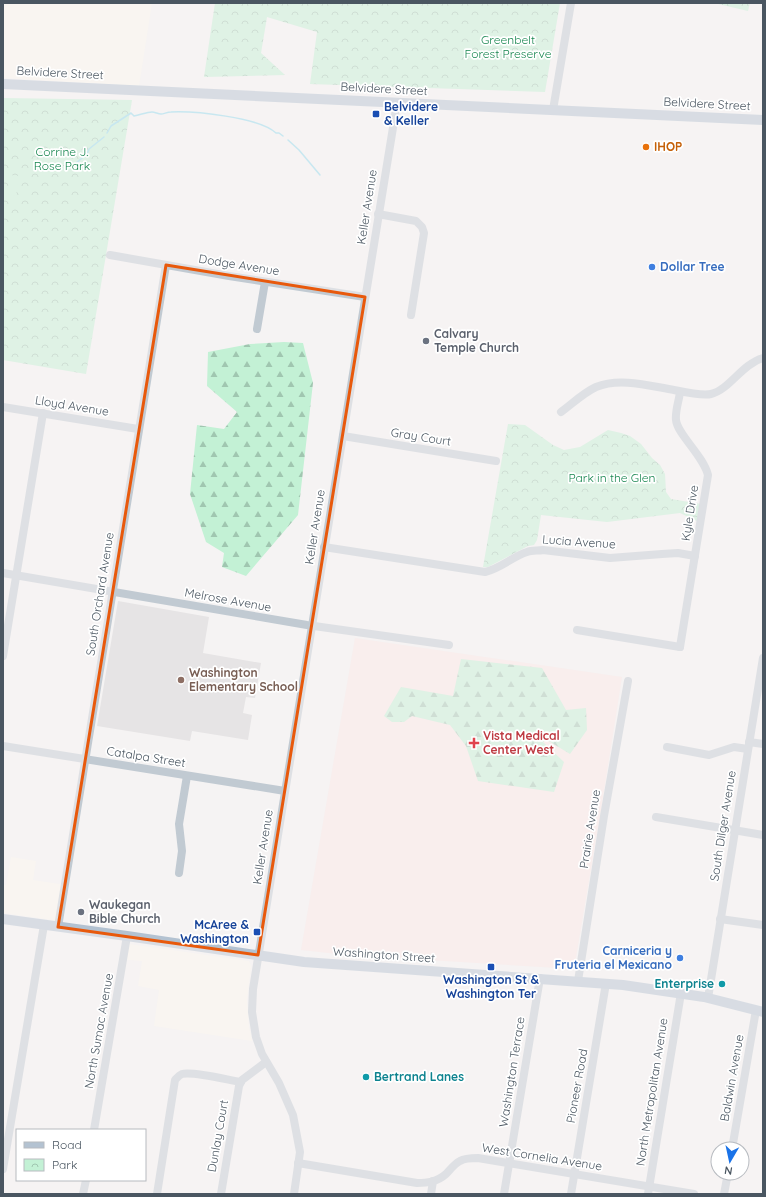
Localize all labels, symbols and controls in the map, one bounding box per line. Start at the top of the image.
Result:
park label: Greenbelt Forest Preserve [465,32,552,61]
street label: Belvidere Street [16,63,104,82]
street label: Belvidere Street [340,79,428,98]
street label: Belvidere Street [663,94,751,113]
place label: Belvidere & Keller [384,99,438,128]
marker: Belvidere & Keller [371,109,381,119]
place label: IHOP [654,139,682,154]
marker: IHOP [641,142,651,152]
park label: Corrine J. Rose Park [34,144,90,173]
street label: Keller Avenue [353,168,380,246]
street label: Dodge Avenue [198,251,281,278]
place label: Dollar Tree [660,259,725,274]
marker: Dollar Tree [647,262,657,272]
place label: Calvary Temple Church [434,326,519,355]
marker: Calvary Temple Church [421,336,431,346]
street label: Lloyd Avenue [34,392,110,419]
street label: Gray Court [390,424,452,449]
park label: Park in the Glen [568,470,656,485]
street label: Kyle Drive [678,484,701,542]
street label: Keller Avenue [301,488,328,566]
street label: South Orchard Avenue [82,531,117,657]
street label: Lucia Avenue [542,531,616,552]
street label: Melrose Avenue [184,584,273,615]
place label: Washington Elementary School [189,665,298,694]
marker: Washington Elementary School [176,675,186,685]
place label: Vista Medical Center West [483,728,560,757]
marker: Vista Medical Center West [468,737,480,749]
street label: Catalpa Street [105,743,187,770]
street label: South Dilger Avenue [706,769,739,882]
street label: Prairie Avenue [576,788,603,869]
street label: Keller Avenue [249,808,276,886]
place label: Waukegan Bible Church [89,897,161,926]
marker: Waukegan Bible Church [76,907,86,917]
place label: McAree & Washington [180,917,249,946]
marker: McAree & Washington [252,927,262,937]
street label: Washington Street [332,943,436,966]
place label: Carniceria y Fruteria el Mexicano [555,943,673,972]
marker: Carniceria y Fruteria el Mexicano [675,953,685,963]
marker: Washington St & Washington Ter [486,962,496,972]
street label: North Sumac Avenue [81,972,116,1090]
place label: Washington St & Washington Ter [443,972,539,1001]
place label: Enterprise [654,976,714,991]
marker: Enterprise [717,979,727,989]
street label: Washington Terrace [495,1015,528,1128]
street label: North Metropolitan Avenue [632,1017,671,1167]
street label: Baldwin Avenue [716,1033,747,1122]
street label: Pioneer Road [563,1048,590,1124]
place label: Bertrand Lanes [374,1069,464,1084]
marker: Bertrand Lanes [361,1072,371,1082]
street label: Dunlay Court [204,1099,231,1173]
legend [16,1129,146,1181]
text: Road [52,1137,82,1152]
street label: West Cornelia Avenue [481,1140,603,1173]
north arrow [710,1141,750,1181]
text: Park [52,1157,77,1172]
text: N [723,1163,734,1178]

